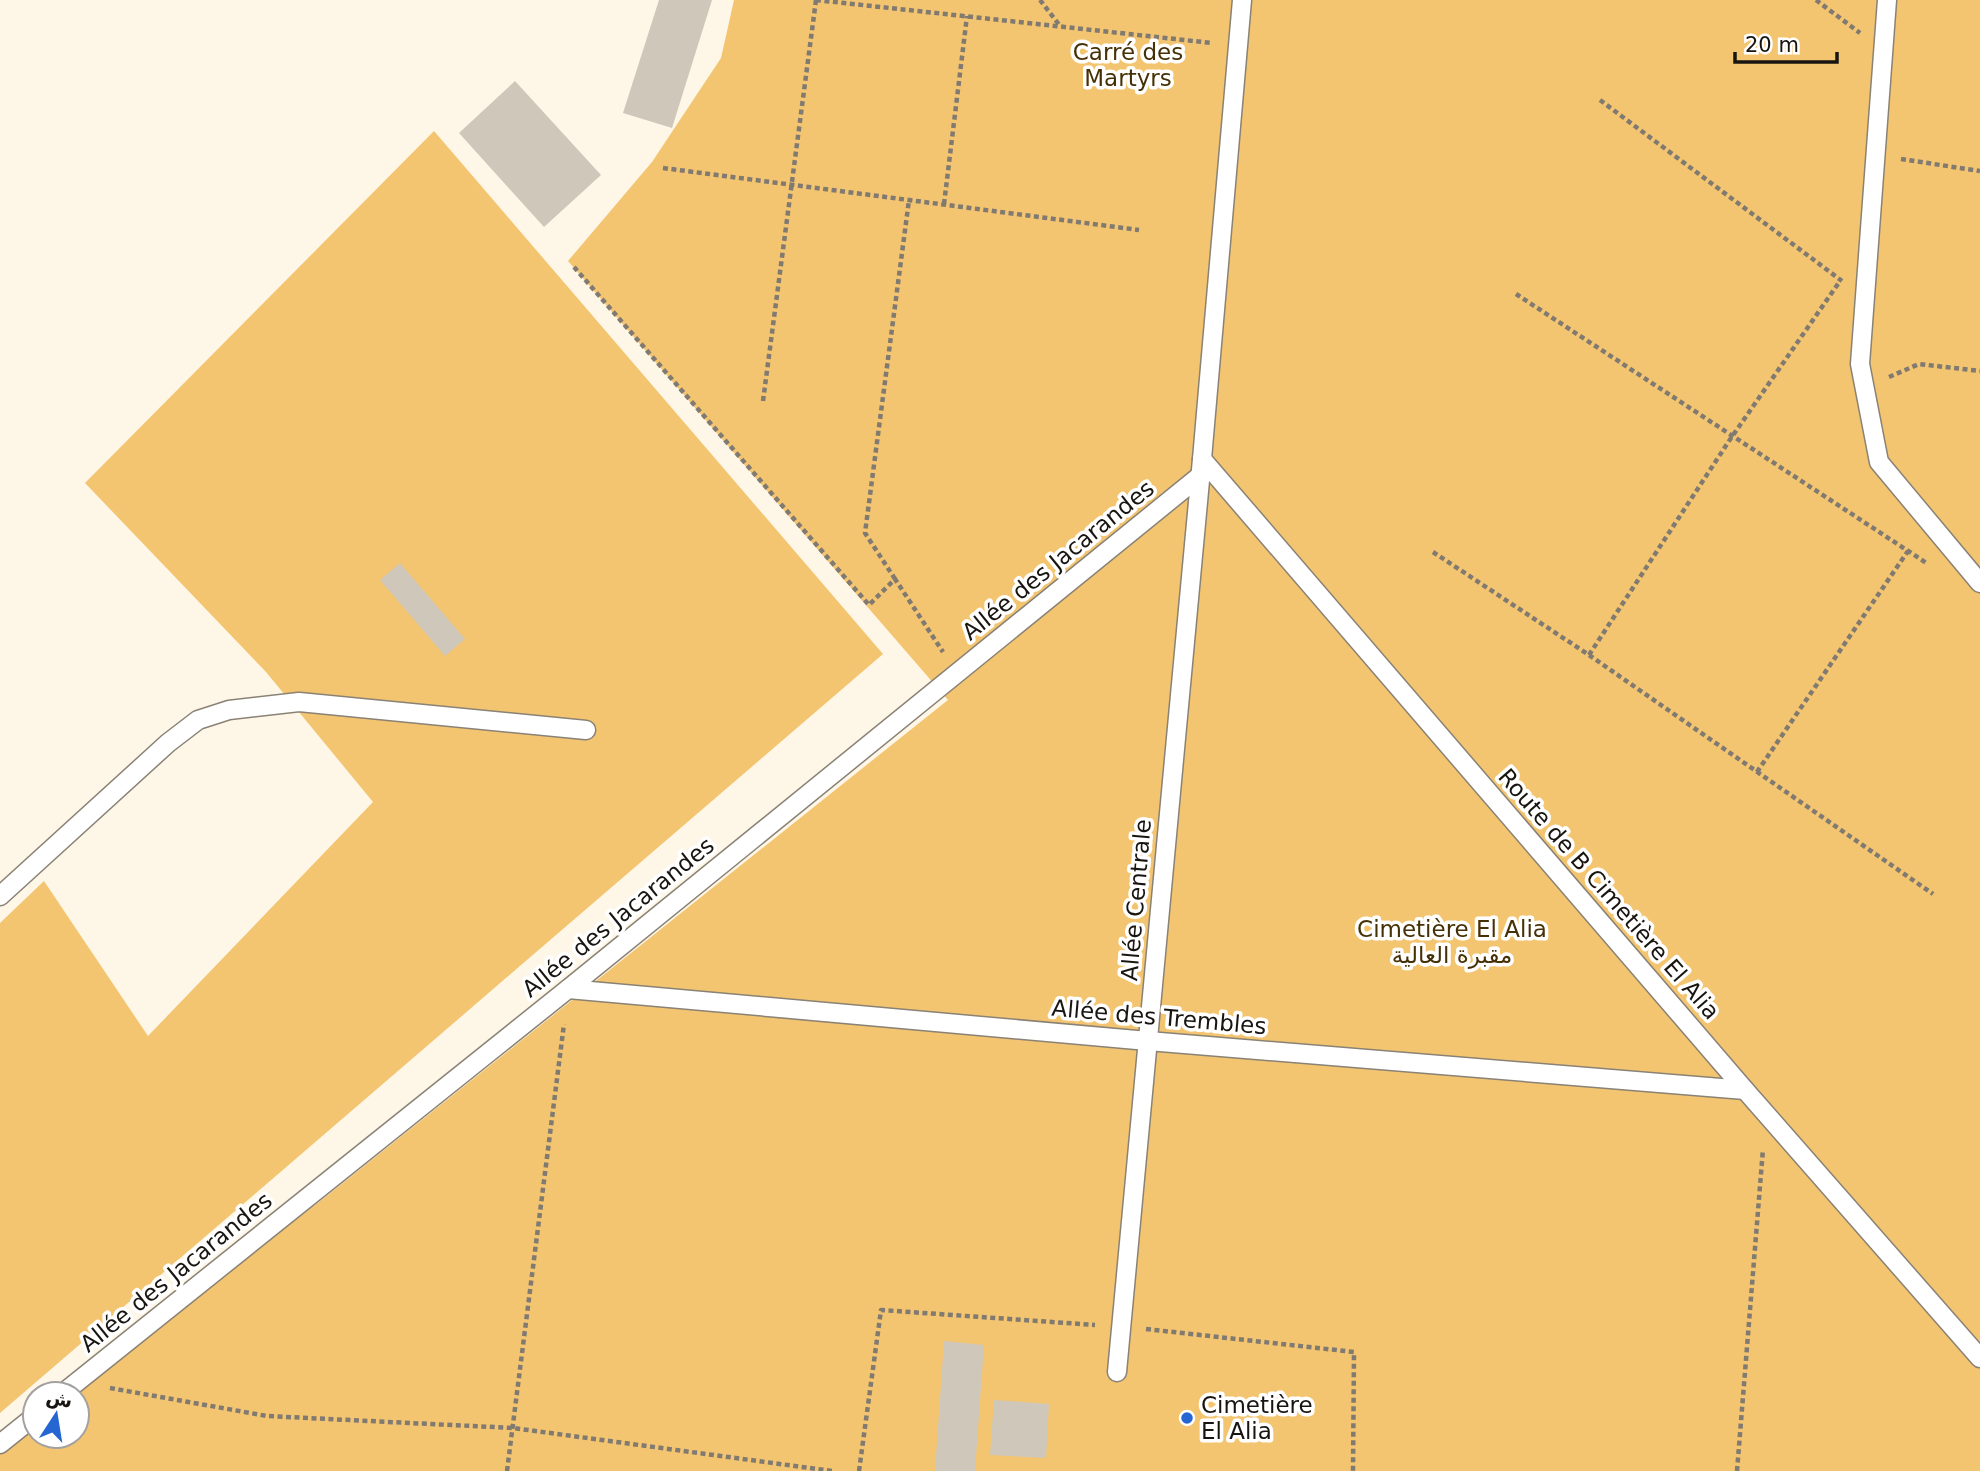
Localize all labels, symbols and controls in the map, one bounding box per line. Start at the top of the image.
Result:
scale bar [1735,21,1836,65]
text: 20 m [1745,33,1799,57]
park label: Carré des Martyrs [1073,39,1183,91]
street label: Allée des Jacarandes [957,475,1159,645]
street label: Route de B Cimetière El Alia [1493,764,1725,1024]
street label: Allée Centrale [1116,818,1156,982]
street label: Allée des Jacarandes [517,832,719,1002]
park label: Cimetière El Alia مقبرة العالية [1357,916,1547,969]
street label: Allée des Trembles [1051,995,1267,1039]
street label: Allée des Jacarandes [75,1187,277,1357]
north arrow [21,1380,91,1450]
text: ش [44,1385,75,1413]
place label: Cimetière El Alia [1201,1392,1313,1444]
marker: Cimetière El Alia [1179,1410,1195,1426]

